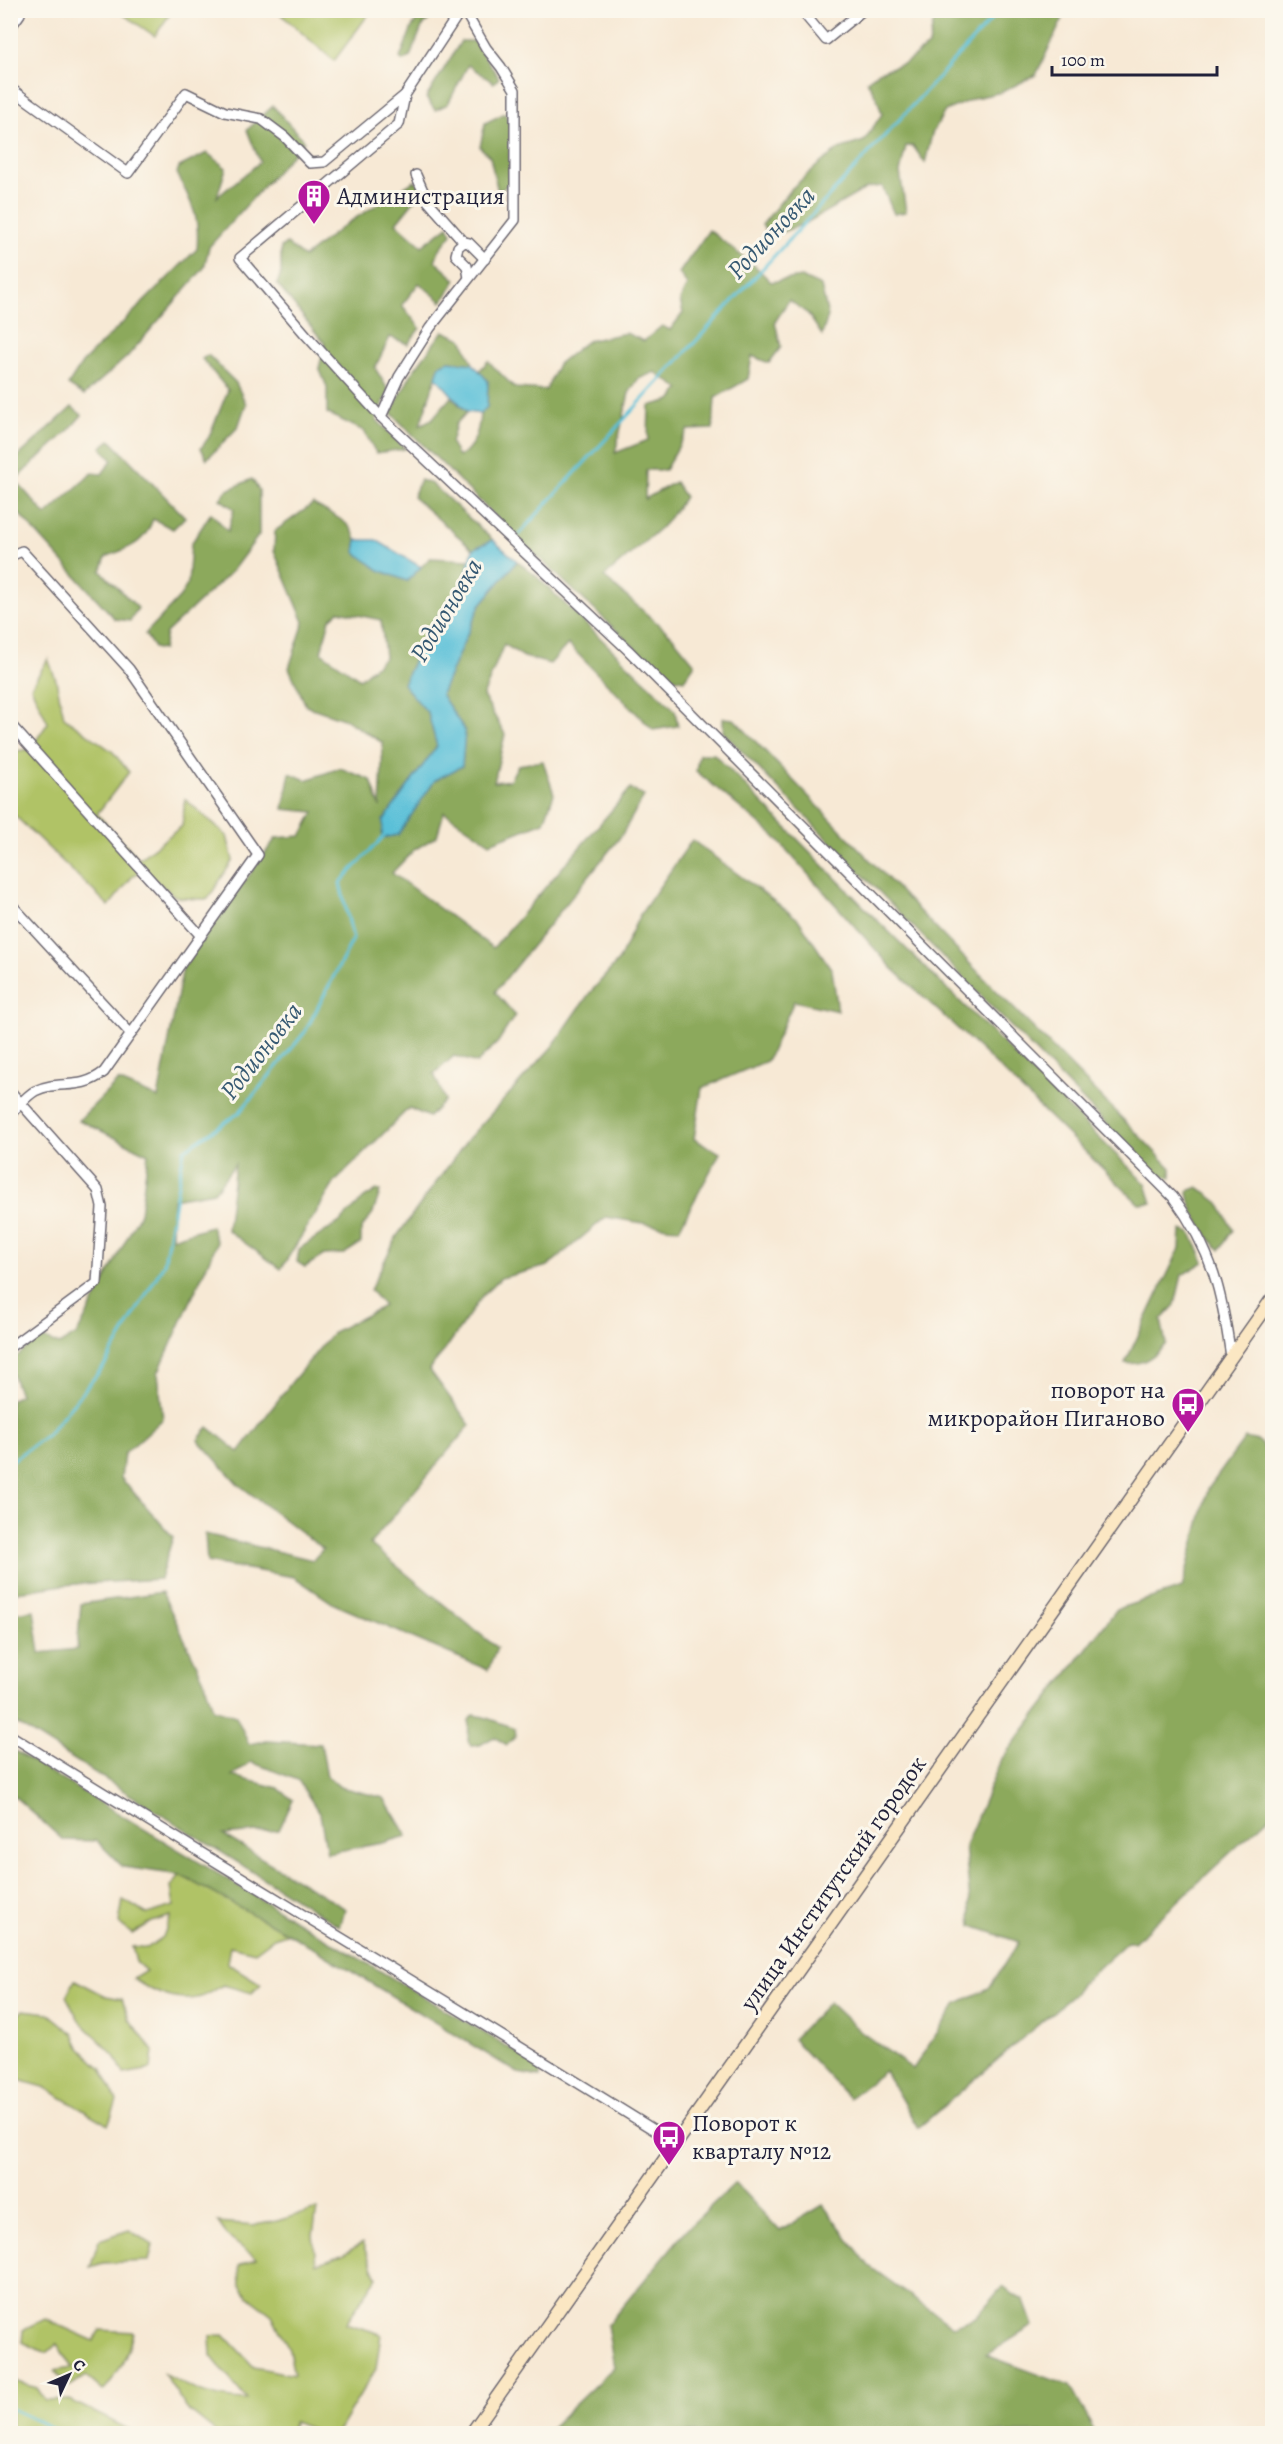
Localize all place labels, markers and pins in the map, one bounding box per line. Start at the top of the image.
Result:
building icon: Администрация [296,178,332,225]
place label: Администрация [336,180,505,212]
place label: поворот на микрорайон Пиганово [927,1374,1165,1434]
bus stop icon: поворот на микрорайон Пиганово [1170,1386,1206,1433]
place label: Поворот к кварталу №12 [692,2107,831,2167]
bus stop icon: Поворот к кварталу №12 [651,2119,687,2166]

